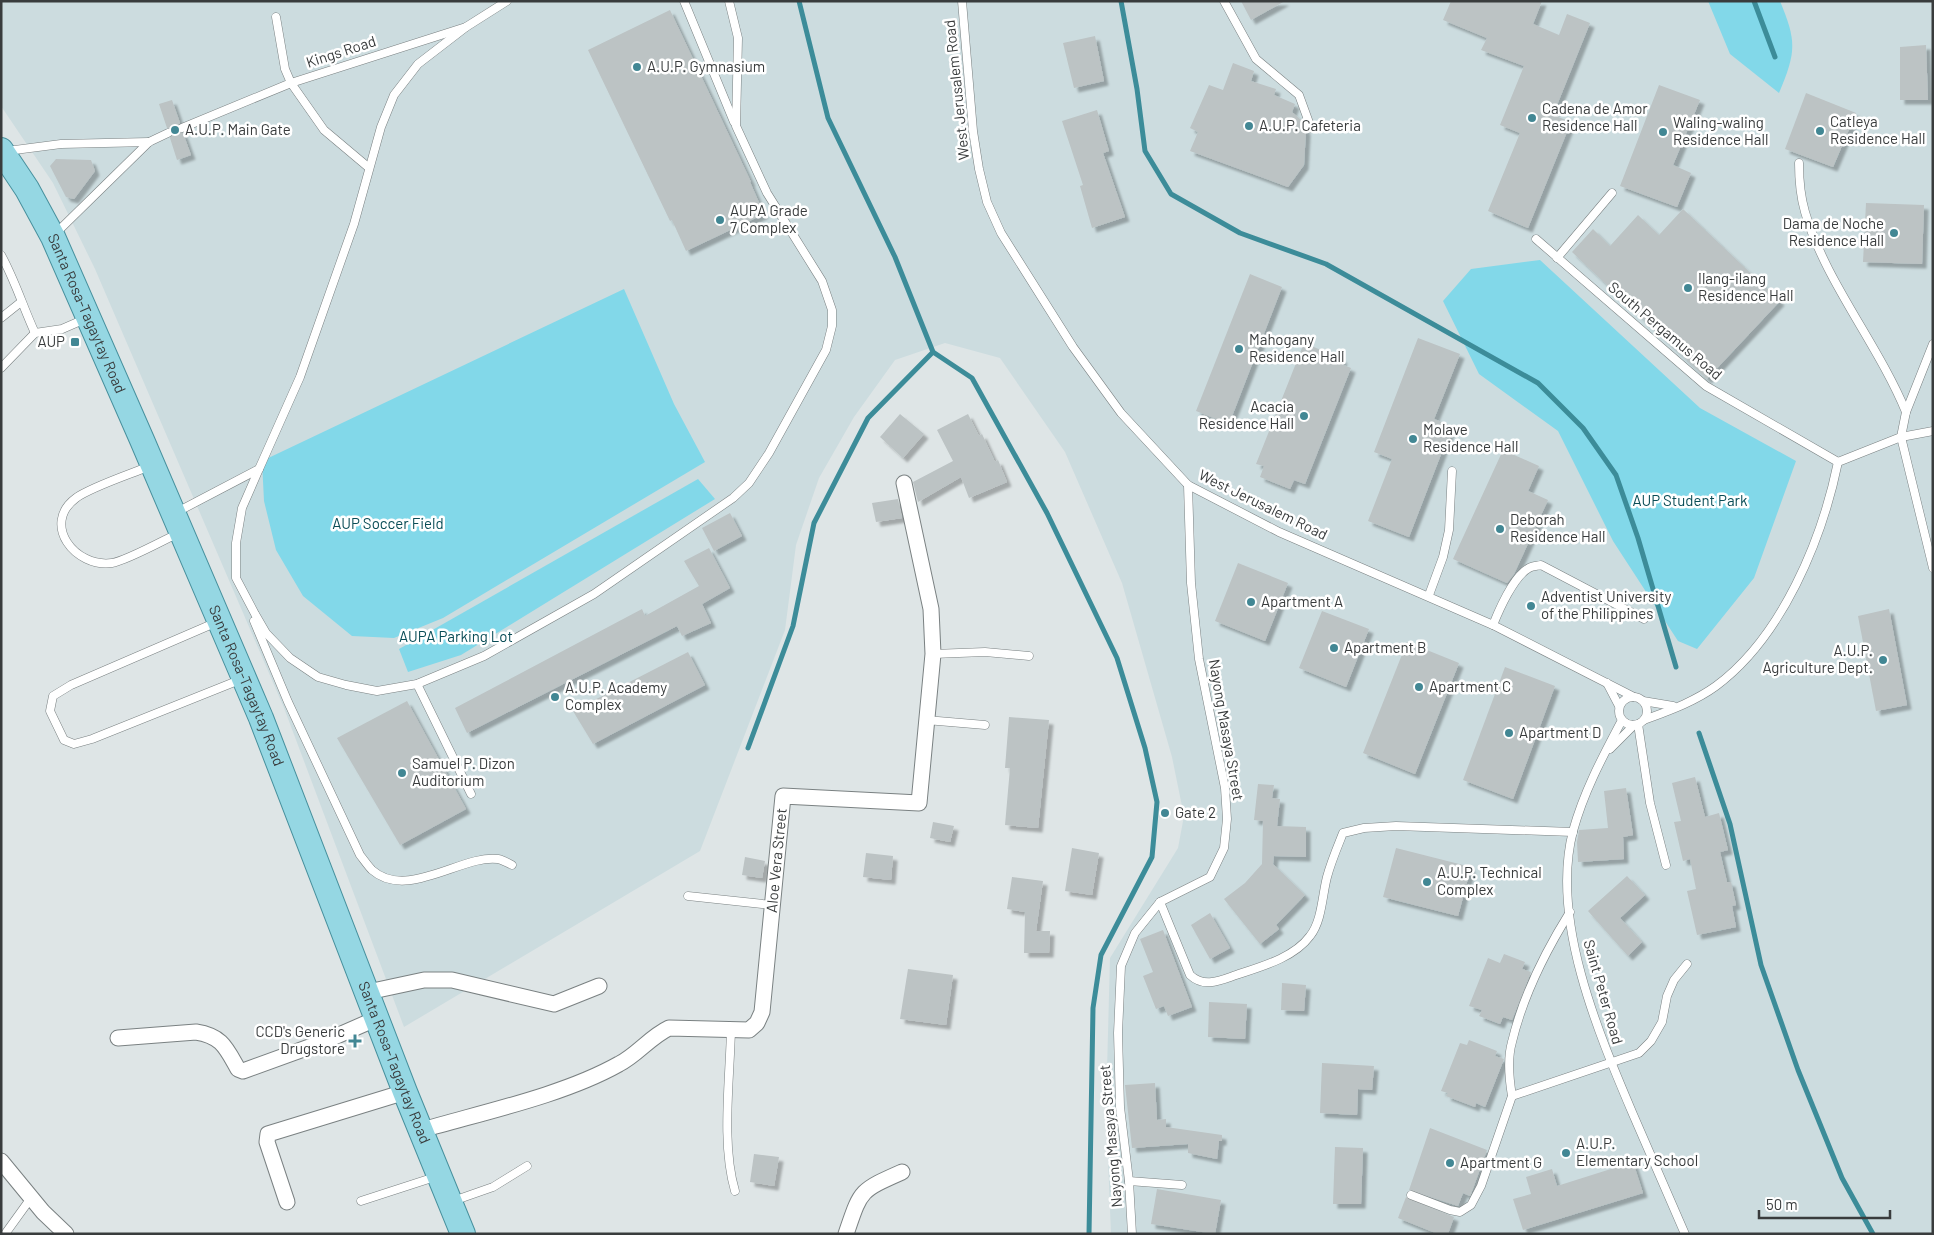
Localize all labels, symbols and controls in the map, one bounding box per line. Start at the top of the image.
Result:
street label: West Jerusalem Road [940,19,972,161]
street label: Kings Road [303,31,378,71]
place label: A.U.P. Gymnasium [647,57,765,75]
marker: A.U.P. Gymnasium [631,61,643,73]
place label: Cadena de Amor Residence Hall [1542,99,1648,134]
marker: Cadena de Amor Residence Hall [1526,112,1538,124]
place label: Catleya Residence Hall [1830,112,1925,147]
place label: Waling-waling Residence Hall [1673,113,1768,148]
place label: A.U.P. Cafeteria [1259,116,1361,134]
place label: A.U.P. Main Gate [185,120,291,138]
marker: A.U.P. Cafeteria [1243,120,1255,132]
marker: A.U.P. Main Gate [169,124,181,136]
marker: Catleya Residence Hall [1814,125,1826,137]
marker: Waling-waling Residence Hall [1657,126,1669,138]
place label: AUPA Grade 7 Complex [730,201,808,236]
marker: AUPA Grade 7 Complex [714,214,726,226]
place label: Dama de Noche Residence Hall [1783,214,1884,249]
marker: Dama de Noche Residence Hall [1888,227,1900,239]
street label: Santa Rosa-Tagaytay Road [45,230,130,396]
place label: Ilang-ilang Residence Hall [1698,269,1793,304]
street label: South Pergamus Road [1605,277,1726,383]
marker: Ilang-ilang Residence Hall [1682,282,1694,294]
place label: Mahogany Residence Hall [1249,330,1344,365]
place label: AUP [37,332,65,350]
marker: AUP [69,336,81,348]
marker: Mahogany Residence Hall [1233,343,1245,355]
place label: Acacia Residence Hall [1199,397,1294,432]
marker: Acacia Residence Hall [1298,410,1310,422]
place label: Molave Residence Hall [1423,420,1518,455]
marker: Molave Residence Hall [1407,433,1419,445]
street label: West Jerusalem Road [1196,465,1331,543]
park label: AUP Student Park [1632,491,1748,509]
place label: Deborah Residence Hall [1510,510,1605,545]
park label: AUP Soccer Field [332,514,444,532]
marker: Deborah Residence Hall [1494,523,1506,535]
place label: Adventist University of the Philippines [1541,587,1671,622]
place label: Apartment A [1261,592,1343,610]
marker: Apartment A [1245,596,1257,608]
marker: Adventist University of the Philippines [1525,600,1537,612]
street label: Santa Rosa-Tagaytay Road [206,602,289,768]
park label: AUPA Parking Lot [399,627,513,645]
place label: Apartment B [1344,638,1426,656]
place label: A.U.P. Agriculture Dept. [1763,641,1873,676]
marker: Apartment B [1328,642,1340,654]
marker: A.U.P. Agriculture Dept. [1877,654,1889,666]
street label: Nayong Masaya Street [1206,658,1248,802]
place label: Apartment C [1429,677,1511,695]
place label: A.U.P. Academy Complex [565,678,667,713]
marker: Apartment C [1413,681,1425,693]
marker: A.U.P. Academy Complex [549,691,561,703]
place label: Apartment D [1519,723,1601,741]
marker: Apartment D [1503,727,1515,739]
place label: Samuel P. Dizon Auditorium [412,754,515,789]
marker: Samuel P. Dizon Auditorium [396,767,408,779]
place label: Gate 2 [1175,803,1216,821]
street label: Aloe Vera Street [762,807,790,913]
marker: Gate 2 [1159,807,1171,819]
place label: A.U.P. Technical Complex [1437,863,1542,898]
marker: A.U.P. Technical Complex [1421,876,1433,888]
street label: Saint Peter Road [1580,937,1628,1046]
street label: Santa Rosa-Tagaytay Road [355,979,435,1146]
place label: CCD's Generic Drugstore [255,1022,345,1057]
marker: CCD's Generic Drugstore [349,1035,361,1047]
street label: Nayong Masaya Street [1095,1064,1125,1208]
place label: A.U.P. Elementary School [1576,1134,1698,1169]
marker: A.U.P. Elementary School [1560,1147,1572,1159]
place label: Apartment G [1460,1153,1542,1171]
marker: Apartment G [1444,1157,1456,1169]
scale bar [1759,1188,1890,1220]
text: 50 m [1766,1195,1798,1213]

